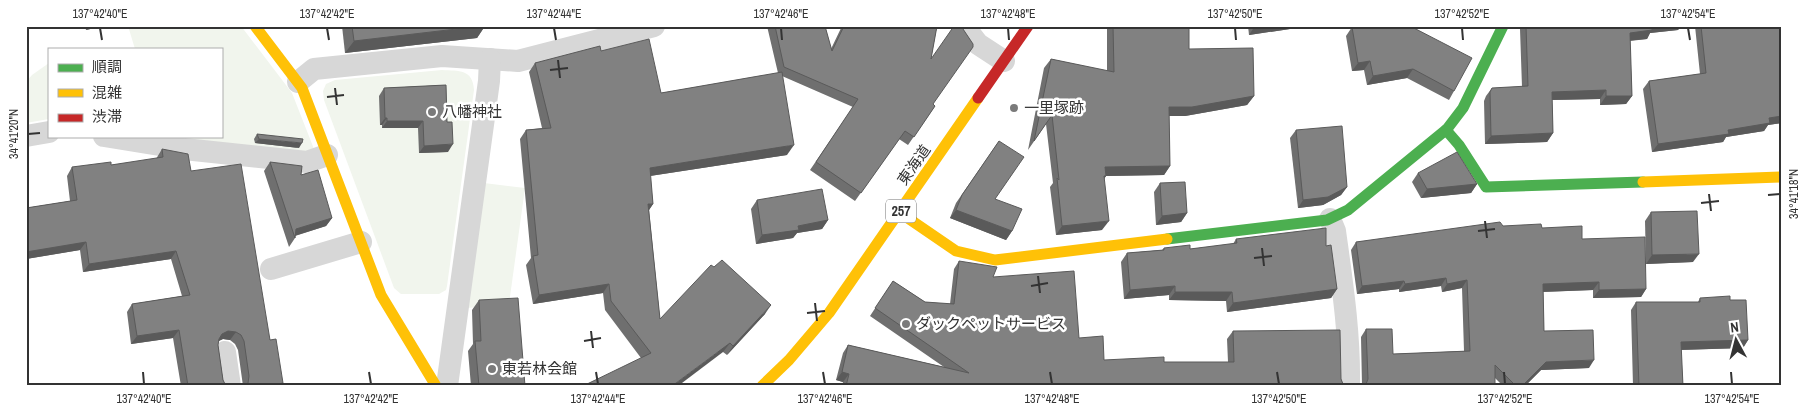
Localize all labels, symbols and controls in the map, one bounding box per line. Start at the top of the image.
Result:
text: 137°42'40"E [72,6,128,22]
text: 137°42'42"E [299,6,355,22]
text: 137°42'44"E [526,6,582,22]
text: 137°42'46"E [753,6,809,22]
text: 137°42'48"E [980,6,1036,22]
text: 137°42'50"E [1207,6,1263,22]
text: 137°42'52"E [1434,6,1490,22]
text: 137°42'54"E [1660,6,1716,22]
legend [48,48,222,138]
text: 順調 [92,56,122,77]
text: 混雑 [92,82,122,103]
place label: 一里塚跡 [1024,97,1084,118]
place label: 八幡神社 [442,101,502,122]
marker: 一里塚跡 [1008,102,1020,114]
text: 渋滞 [92,106,122,127]
marker: 八幡神社 [426,106,438,118]
text: 34°41'20"N [6,109,22,159]
street label: 東海道 [892,140,935,189]
text: 34°41'18"N [1786,169,1802,219]
road number: 257 [886,200,916,222]
place label: ダックペットサービス [916,313,1066,334]
north arrow [1710,314,1760,364]
marker: ダックペットサービス [900,318,912,330]
text: N [1729,318,1740,337]
place label: 東若林会館 [502,358,577,379]
marker: 東若林会館 [486,363,498,375]
text: 137°42'40"E [116,391,172,407]
text: 137°42'42"E [343,391,399,407]
text: 137°42'44"E [570,391,626,407]
text: 137°42'46"E [797,391,853,407]
text: 137°42'48"E [1024,391,1080,407]
text: 137°42'50"E [1251,391,1307,407]
text: 137°42'52"E [1477,391,1533,407]
text: 137°42'54"E [1704,391,1760,407]

